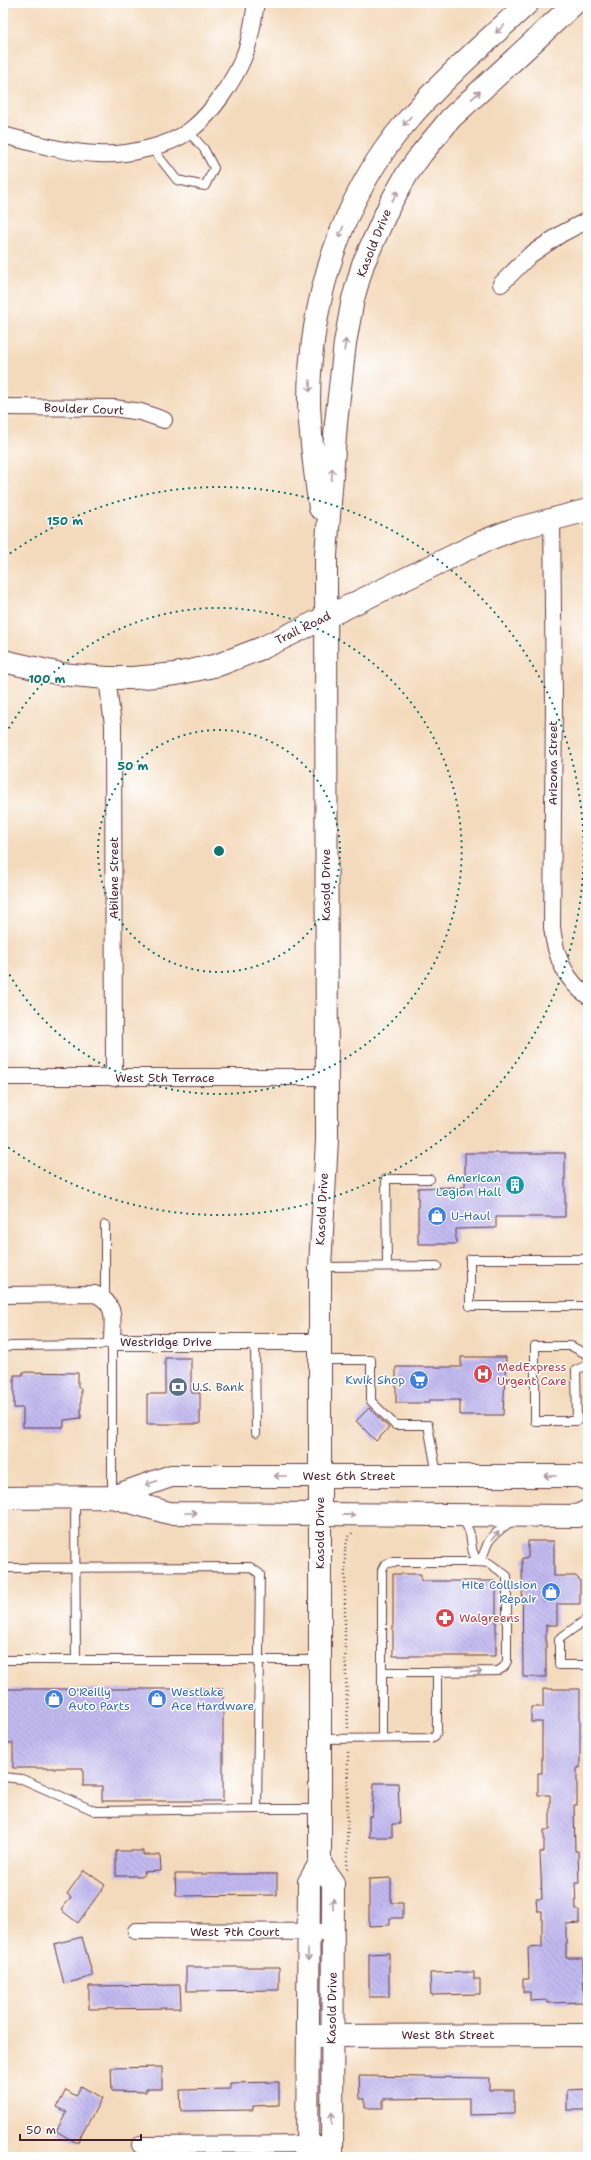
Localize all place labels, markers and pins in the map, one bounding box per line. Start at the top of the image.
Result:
centre of rings [212,844,226,858]
place label: American Legion Hall [436,1170,501,1200]
building icon: American Legion Hall [504,1174,526,1196]
shop icon: U-Haul [426,1205,448,1227]
place label: U-Haul [451,1208,491,1224]
place label: MedExpress Urgent Care [497,1359,567,1389]
hospital icon: MedExpress Urgent Care [472,1363,494,1385]
supermarket icon: Kwik Shop [408,1369,430,1391]
place label: Kwik Shop [345,1372,405,1388]
bank icon: U.S. Bank [167,1376,189,1398]
place label: U.S. Bank [192,1379,244,1395]
place label: Hite Collision Repair [461,1577,537,1607]
shop icon: Hite Collision Repair [540,1581,562,1603]
pharmacy icon: Walgreens [434,1607,456,1629]
place label: Walgreens [459,1610,520,1626]
place label: O'Reilly Auto Parts [68,1684,130,1714]
place label: Westlake Ace Hardware [171,1684,255,1714]
shop icon: O'Reilly Auto Parts [43,1688,65,1710]
shop icon: Westlake Ace Hardware [146,1688,168,1710]

